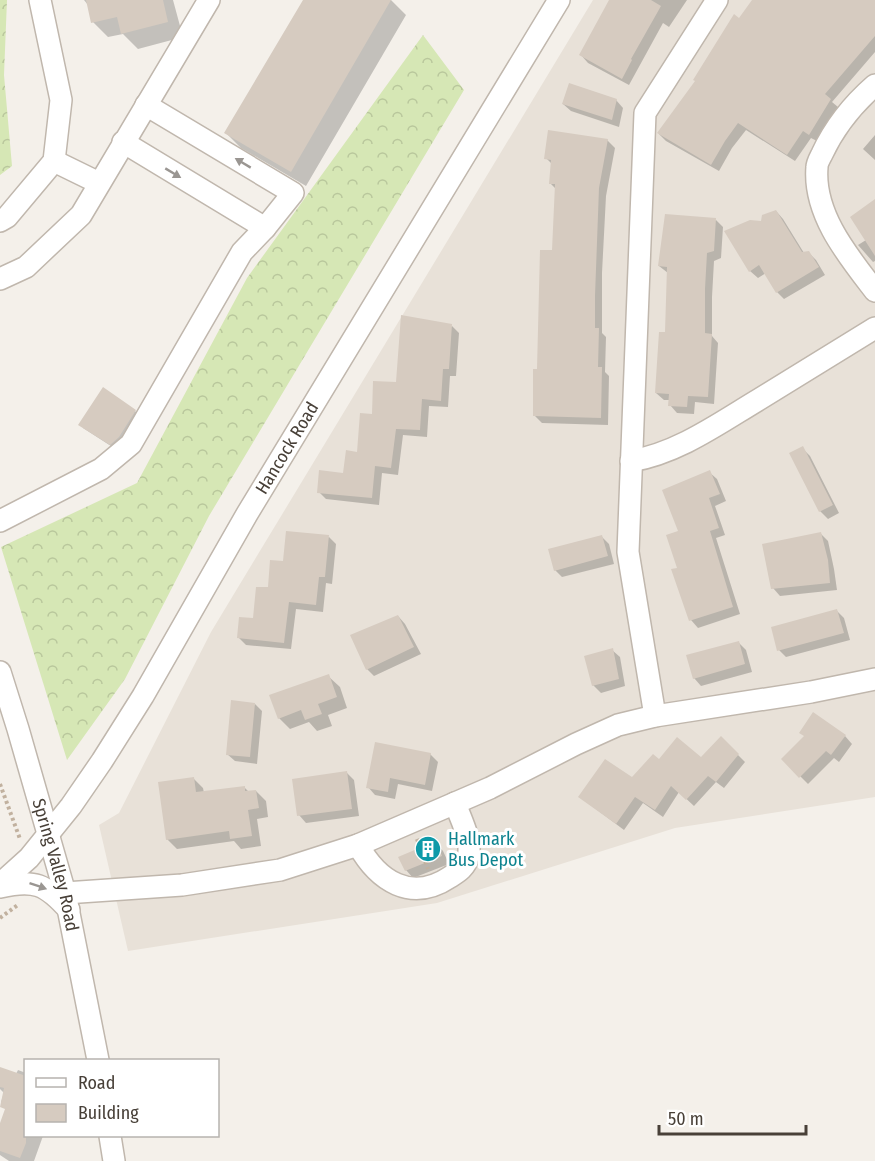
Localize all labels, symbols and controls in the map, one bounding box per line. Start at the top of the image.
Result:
one-way arrow [235,157,251,168]
one-way arrow [165,167,181,178]
street label: Hancock Road [251,398,323,498]
street label: Spring Valley Road [28,796,83,933]
place label: Hallmark Bus Depot [448,828,524,871]
building icon: Hallmark Bus Depot [413,834,443,864]
one-way arrow [30,882,48,891]
legend [24,1059,219,1137]
text: Road [78,1072,115,1094]
scale bar [659,1098,806,1136]
text: Building [78,1102,139,1124]
text: 50 m [668,1108,704,1130]

